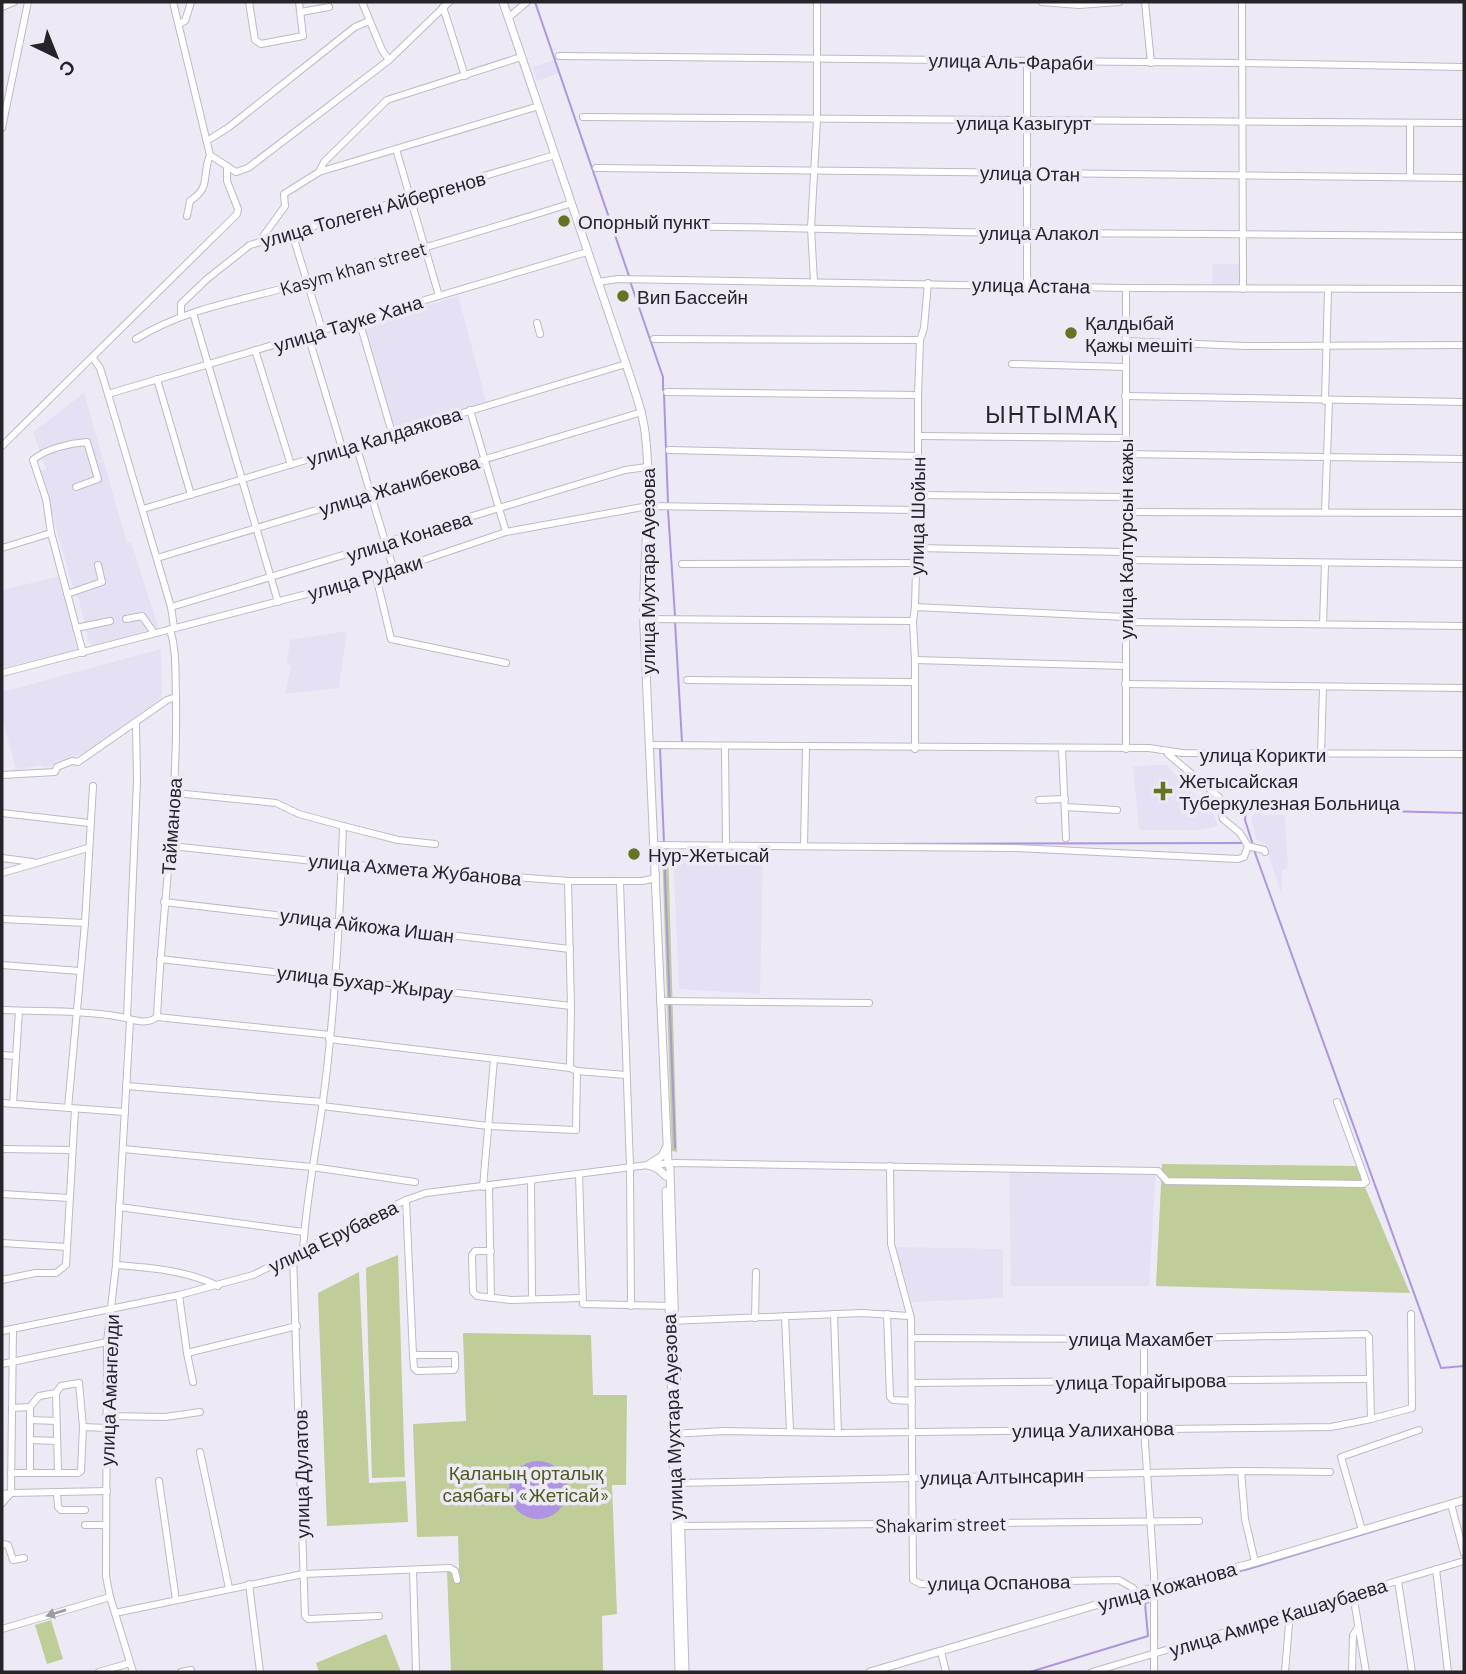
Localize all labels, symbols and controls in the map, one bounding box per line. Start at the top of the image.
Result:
north arrow [21,21,91,91]
street label: улица Аль-Фараби [928,48,1094,74]
text: С [55,56,81,82]
street label: улица Казыгурт [957,111,1092,134]
street label: улица Отан [980,161,1080,185]
street label: улица Толеген Айбергенов [258,166,488,252]
place label: Опорный пункт [578,210,711,233]
marker: Опорный пункт [556,213,572,229]
street label: улица Алакол [979,221,1099,244]
street label: Kasym khan street [277,236,429,300]
street label: улица Астана [972,272,1091,298]
place label: Вип Бассейн [637,285,748,308]
marker: Вип Бассейн [615,288,631,304]
street label: улица Тауке Хана [271,289,425,356]
place label: Қалдыбай Қажы мешіті [1085,311,1193,356]
marker: Қалдыбай Қажы мешіті [1063,325,1079,341]
district label: ЫНТЫМАҚ [985,400,1119,428]
street label: улица Калдаякова [304,401,464,470]
street label: улица Калтурсын кажы [1114,439,1137,639]
street label: улица Жанибекова [316,450,482,520]
street label: улица Шойын [904,456,930,576]
street label: улица Мухтара Ауезова [636,467,659,674]
street label: улица Конаева [344,506,475,566]
street label: улица Рудаки [305,550,425,604]
street label: улица Корикти [1200,743,1326,766]
place label: Жетысайская Туберкулезная Больница [1179,769,1400,814]
street label: Тайманова [156,776,186,875]
marker: Жетысайская Туберкулезная Больница [1153,781,1173,801]
place label: Нур-Жетысай [648,843,769,866]
marker: Нур-Жетысай [626,846,642,862]
street label: улица Ахмета Жубанова [308,848,523,890]
street label: улица Айкожа Ишан [279,903,455,947]
street label: улица Бухар-Жырау [276,960,455,1004]
street label: улица Ерубаева [265,1195,402,1277]
street label: улица Мухтара Ауезова [657,1313,687,1520]
street label: улица Амангелди [95,1314,123,1466]
street label: улица Махамбет [1069,1327,1214,1350]
street label: улица Торайгырова [1055,1368,1227,1394]
street label: улица Дулатов [288,1409,314,1539]
street label: улица Уалиханова [1012,1416,1174,1442]
park label: Қаланың орталық саябағы «Жетісай» [442,1461,610,1506]
street label: улица Алтынсарин [920,1463,1084,1489]
street label: Shakarim street [875,1511,1007,1537]
street label: улица Кожанова [1095,1556,1239,1616]
street label: улица Оспанова [927,1569,1071,1595]
street label: улица Амире Кашаубаева [1166,1573,1390,1661]
one-way arrow [45,1608,66,1618]

